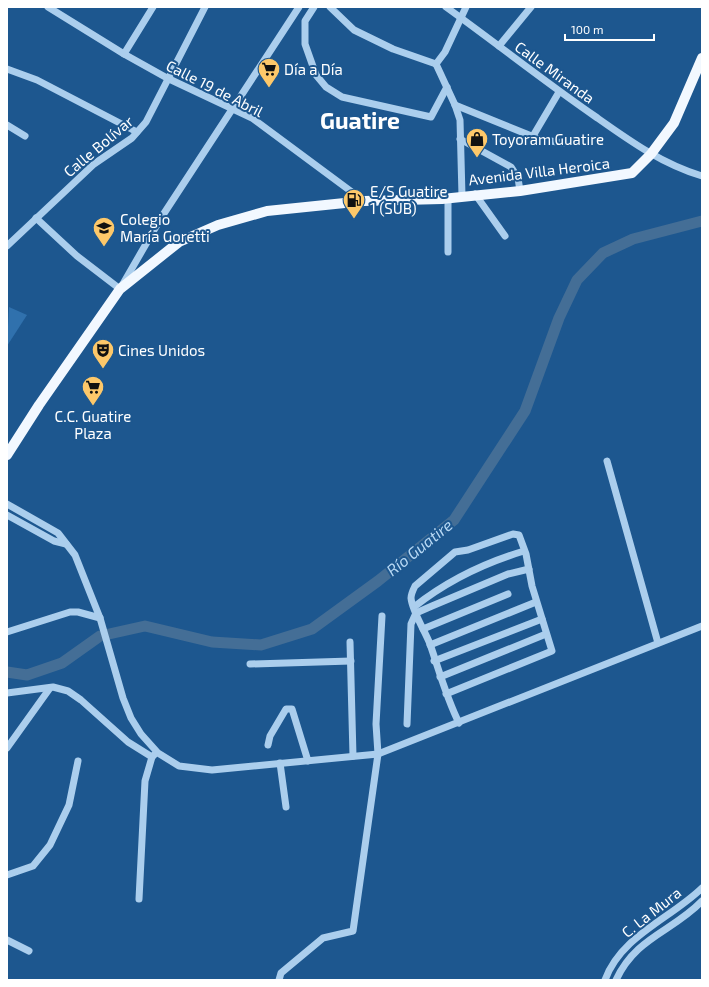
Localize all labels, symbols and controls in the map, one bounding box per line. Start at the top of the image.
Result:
scale bar [565,16,654,42]
text: 100 m [571,22,603,36]
street label: Calle Miranda [512,37,598,107]
street label: Calle 19 de Abril [163,56,267,120]
supermarket icon: Día a Día [256,56,282,89]
place label: Día a Día [284,60,343,78]
district label: Guatire [320,106,400,134]
street label: Calle Bolívar [60,112,136,180]
shop icon: Toyoram Guatire [464,126,490,159]
place label: Toyoram Guatire [492,130,604,148]
street label: Avenida Villa Heroica [467,153,611,189]
place label: E/S Guatire 1 (SUB) [370,182,447,217]
fuel station icon: E/S Guatire 1 (SUB) [341,187,367,220]
place label: Colegio María Goretti [120,210,210,245]
school or university icon: Colegio María Goretti [91,215,117,248]
theatre icon: Cines Unidos [90,337,116,370]
place label: Cines Unidos [118,341,205,359]
supermarket icon: C.C. Guatire Plaza [80,374,106,407]
place label: C.C. Guatire Plaza [55,407,131,442]
water label: Río Guatire [382,514,456,579]
street label: C. La Mura [618,883,684,941]

